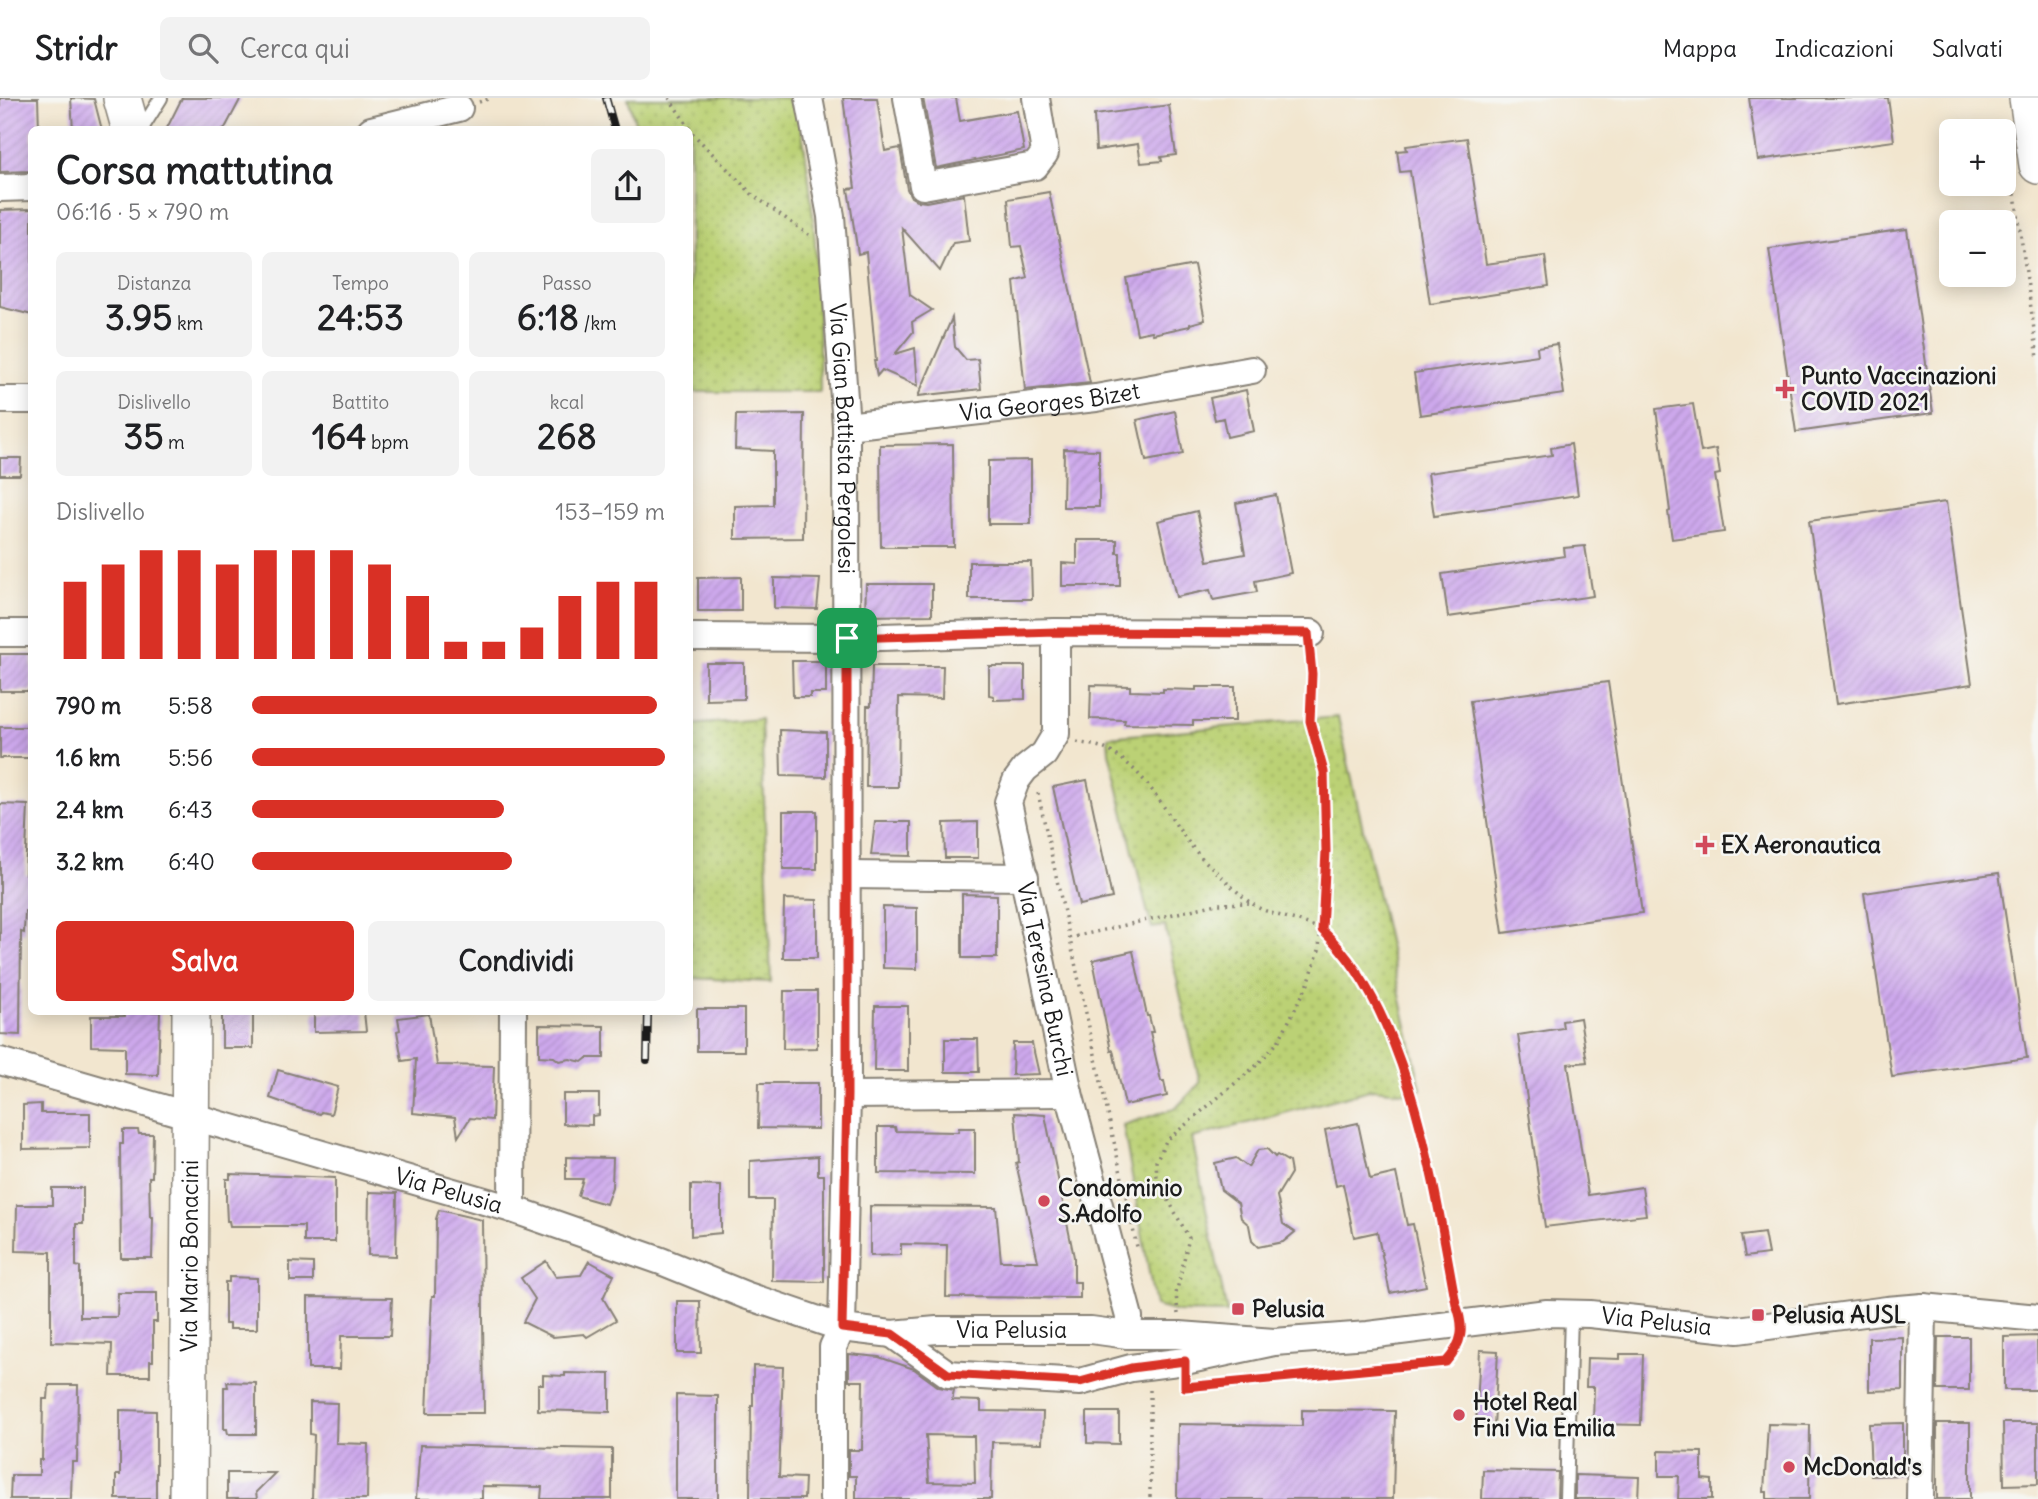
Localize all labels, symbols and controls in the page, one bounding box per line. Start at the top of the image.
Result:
search box [160,17,650,80]
text: Stridr [35,27,118,69]
icon: search [184,29,222,67]
text: Cerca qui [240,32,350,65]
text: Mappa [1663,33,1737,63]
text: Indicazioni [1775,33,1894,63]
text: Salvati [1932,33,2003,63]
map controls [1939,119,2016,287]
button: + [1939,119,2016,196]
text: Corsa mattutina [56,147,333,194]
button: share [591,149,665,223]
text: 06:16 · 5 × 790 m [56,197,229,226]
button: − [1939,210,2016,287]
text: Distanza [117,271,191,295]
text: Tempo [332,271,389,295]
text: Passo [542,271,592,295]
text: 3.95 [105,295,172,339]
text: 24:53 [317,295,404,339]
text: 6:18 [517,295,579,339]
street label: Via Gian Battista Pergolesi [823,302,861,574]
text: km [172,311,203,335]
text: /km [579,311,617,335]
place label: Punto Vaccinazioni COVID 2021 [1801,361,1996,416]
street label: Via Georges Bizet [958,375,1142,427]
marker: Punto Vaccinazioni COVID 2021 [1775,379,1795,399]
text: Dislivello [117,390,191,414]
text: Battito [332,390,389,414]
text: kcal [550,390,584,414]
text: 35 [124,414,164,458]
text: 164 [312,414,366,458]
text: 268 [537,414,597,458]
text: m [164,430,185,454]
text: bpm [366,430,409,454]
text: Dislivello [56,497,145,526]
text: 153–159 m [555,497,665,526]
pin [817,608,877,668]
icon: arrive [828,619,866,657]
text: 790 m [56,691,121,720]
text: 5:58 [168,691,213,720]
text: 1.6 km [56,743,121,772]
text: 5:56 [168,743,213,772]
text: 2.4 km [56,795,124,824]
text: 6:43 [168,795,213,824]
place label: EX Aeronautica [1721,830,1881,859]
marker: EX Aeronautica [1695,835,1715,855]
text: 3.2 km [56,847,124,876]
text: 6:40 [168,847,215,876]
street label: Via Teresina Burchi [1011,879,1080,1079]
button: Salva [56,921,354,1001]
button: Condividi [368,921,665,1001]
street label: Via Mario Bonacini [174,1160,204,1352]
street label: Via Pelusia [391,1161,506,1220]
place label: Condominio S.Adolfo [1058,1173,1182,1228]
marker: Condominio S.Adolfo [1036,1193,1052,1209]
place label: Pelusia [1252,1294,1325,1323]
street label: Via Pelusia [1600,1300,1713,1341]
place label: Pelusia AUSL [1772,1300,1906,1329]
marker: Pelusia [1230,1301,1246,1317]
marker: Pelusia AUSL [1750,1307,1766,1323]
street label: Via Pelusia [956,1315,1067,1344]
place label: Hotel Real Fini Via Emilia [1473,1387,1615,1442]
marker: Hotel Real Fini Via Emilia [1451,1407,1467,1423]
place label: McDonald's [1803,1452,1922,1481]
marker: McDonald's [1781,1459,1797,1475]

